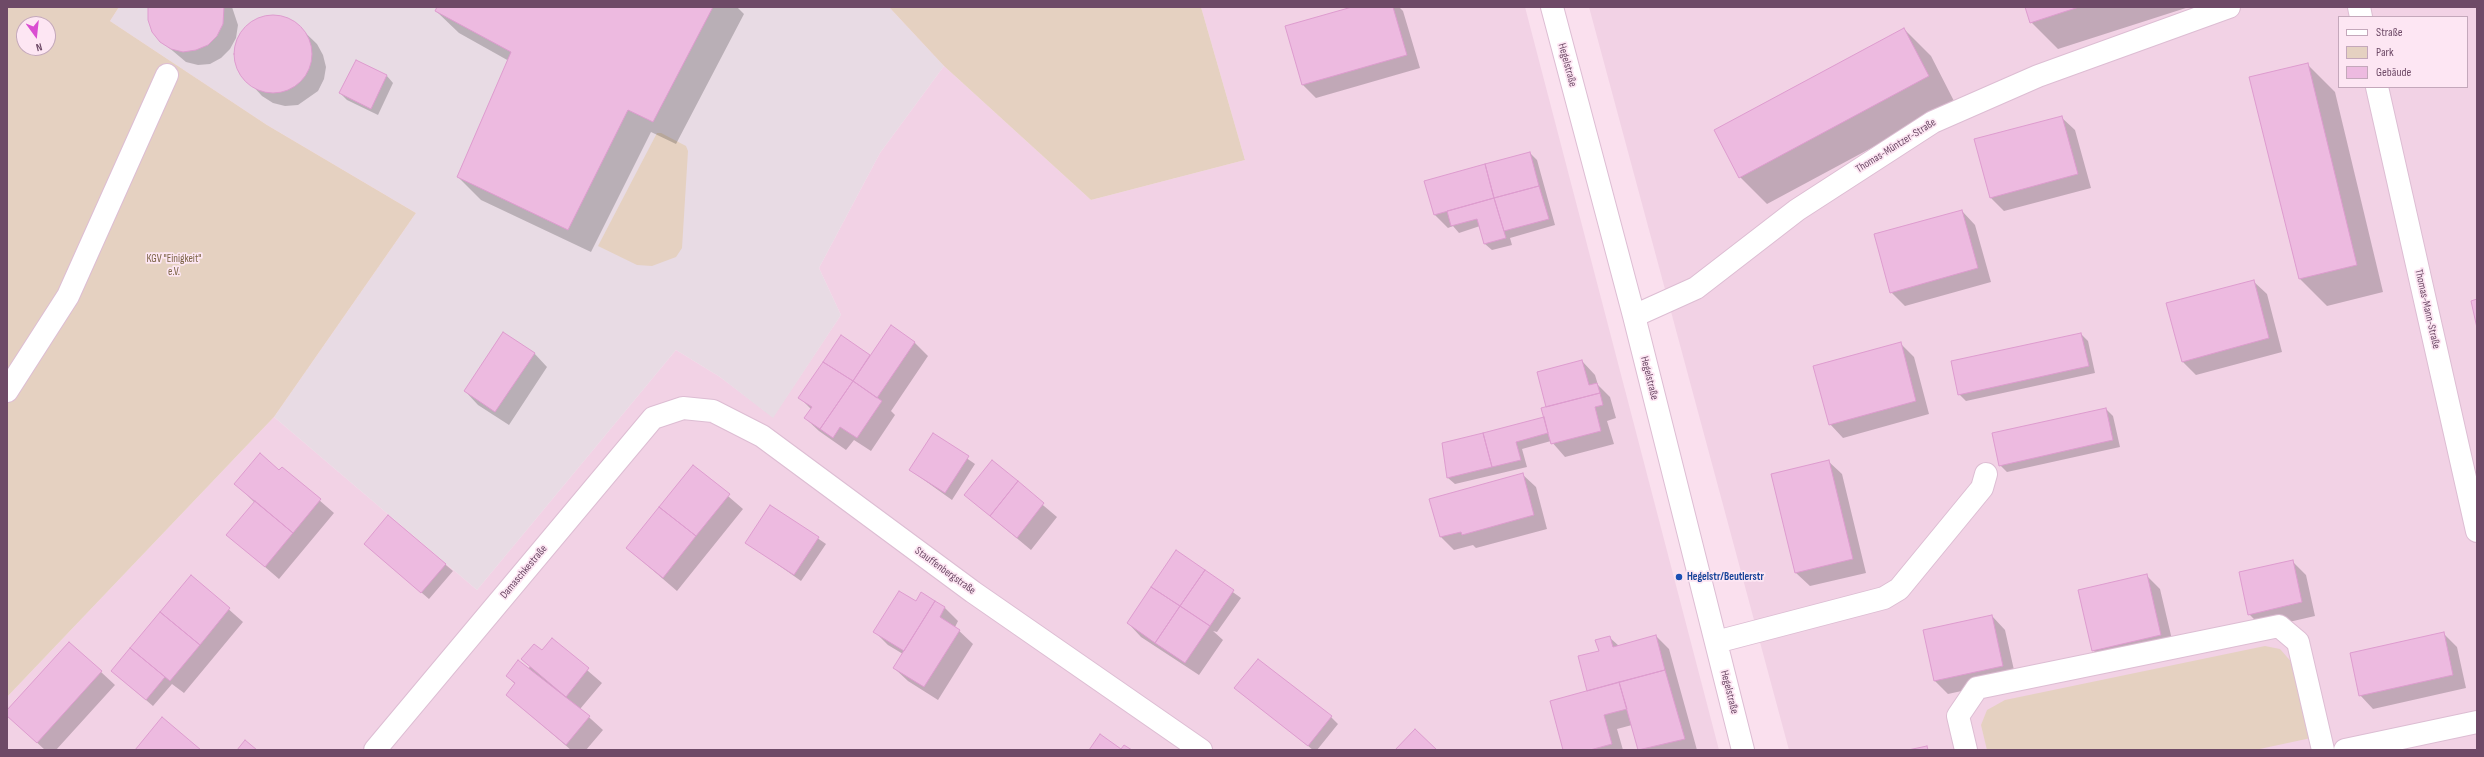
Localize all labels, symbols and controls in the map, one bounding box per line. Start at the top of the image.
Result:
north arrow [16,16,56,56]
legend [2338,16,2468,88]
text: Straße [2376,25,2403,40]
text: N [34,40,43,54]
street label: Hegelstraße [1555,42,1579,88]
text: Park [2376,45,2394,60]
text: Gebäude [2376,65,2411,80]
street label: Thomas-Müntzer-Straße [1854,116,1938,176]
park label: KGV "Einigkeit" e.V. [147,252,201,278]
street label: Thomas-Mann-Straße [2411,268,2443,350]
street label: Hegelstraße [1637,355,1661,401]
street label: Damaschkestraße [498,543,550,601]
street label: Stauffenbergstraße [912,545,978,597]
place label: Hegelstr/Beutlerstr [1687,570,1764,584]
marker: Hegelstr/Beutlerstr [1674,572,1684,582]
street label: Hegelstraße [1717,669,1741,715]

